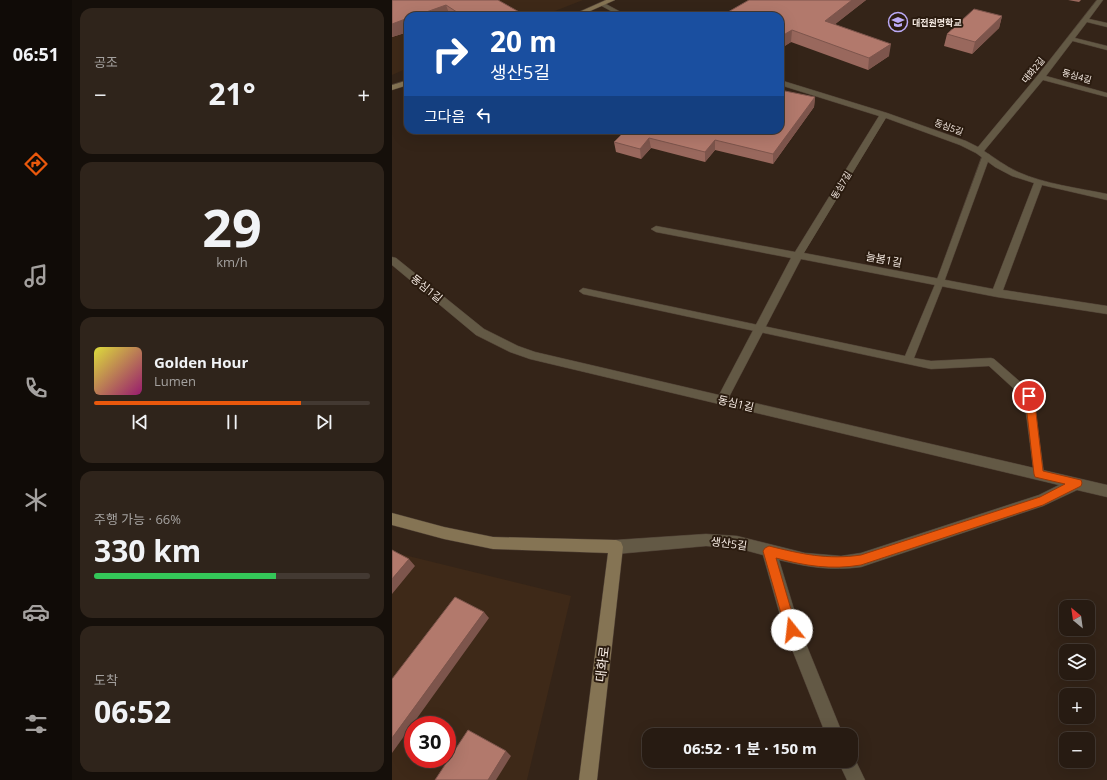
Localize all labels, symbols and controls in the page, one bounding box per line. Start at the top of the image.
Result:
school or university icon: 대전원명학교 [887,11,909,33]
place label: 대전원명학교 [912,16,962,29]
text: 20 m [490,22,557,60]
icon: right [424,28,476,80]
text: 06:51 [13,42,59,66]
text: 공조 [94,53,118,71]
street label: 대화2길 [1019,54,1047,86]
text: 생산5길 [490,60,550,84]
street label: 동심4길 [1061,66,1093,86]
text: 21° [208,73,256,114]
text: − [94,79,107,109]
text: + [357,79,370,109]
icon: left [473,104,495,126]
text: 그다음 [424,106,465,126]
street label: 동심5길 [933,116,965,138]
icon: directions [22,150,50,178]
street label: 동심7길 [828,169,854,201]
text: 29 [202,191,262,262]
street label: 늘봄1길 [865,248,903,270]
text: km/h [216,253,248,271]
icon: music [22,262,50,290]
street label: 동심1길 [408,271,446,305]
text: Golden Hour [154,352,248,372]
text: Lumen [154,372,196,390]
icon: phone [22,374,50,402]
pin [1012,379,1046,413]
icon: arrive [1018,385,1040,407]
street label: 동심1길 [716,392,756,414]
icon: previous [129,411,151,433]
icon: pause [221,411,243,433]
icon: next [313,411,335,433]
icon: climate [22,486,50,514]
text: 주행 가능 · 66% [94,510,181,528]
text: 330 km [94,530,201,571]
street label: 생산5길 [710,533,748,553]
icon: car [22,598,50,626]
north arrow [1059,600,1095,636]
map controls [1059,600,1095,768]
position arrow [771,609,813,651]
button: layers [1059,644,1095,680]
street label: 대화로 [591,645,613,683]
text: 도착 [94,671,118,689]
button: + [1059,688,1095,724]
text: 06:52 [94,691,171,732]
icon: filters [22,710,50,738]
speed limit sign: 30 [404,716,456,768]
button: − [1059,732,1095,768]
text: 06:52 · 1 분 · 150 m [683,738,817,758]

